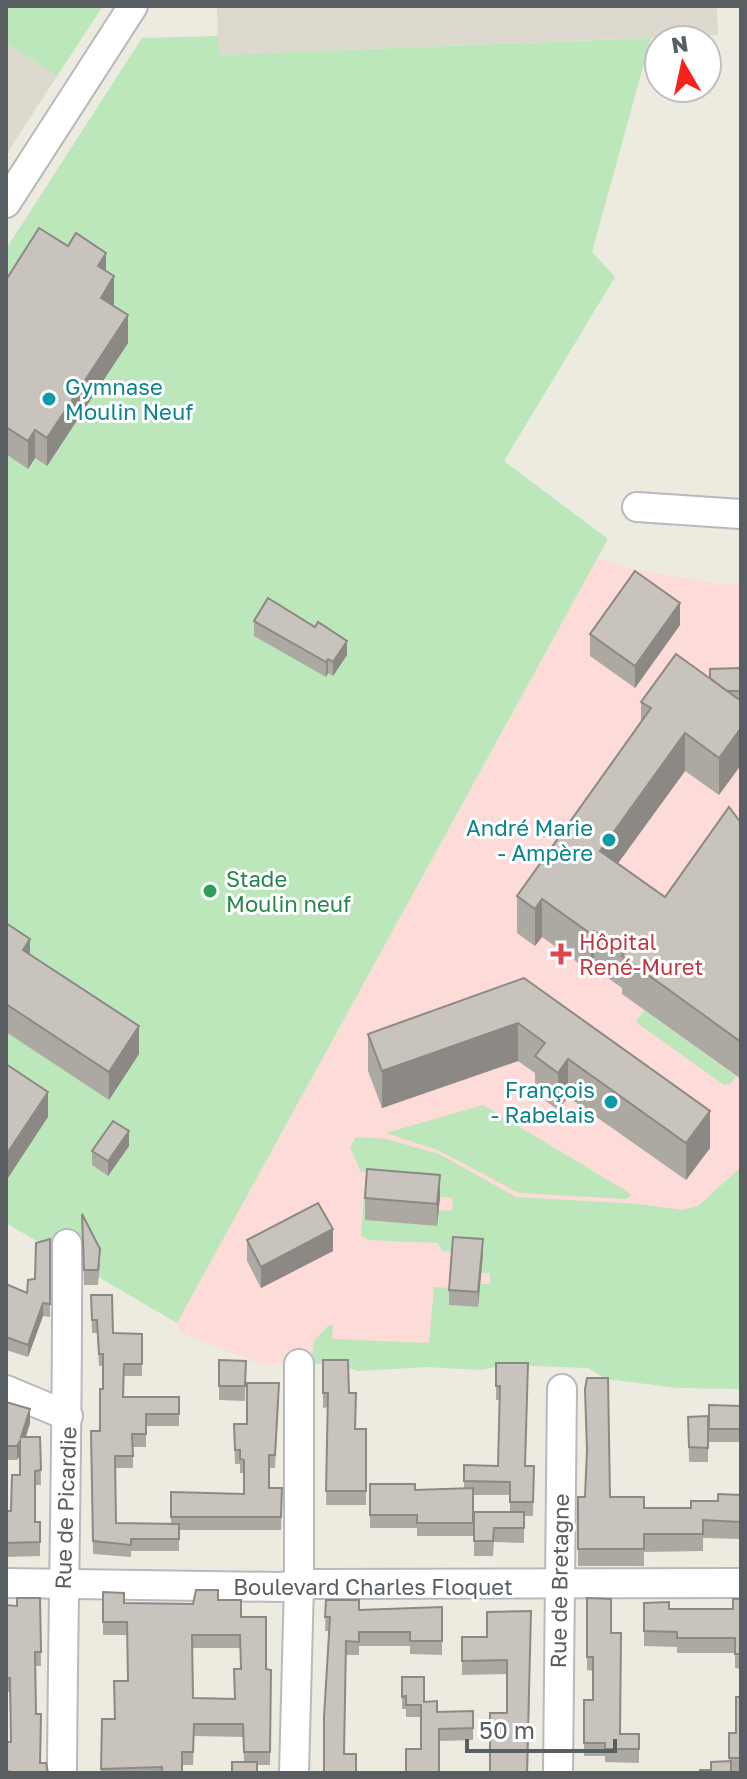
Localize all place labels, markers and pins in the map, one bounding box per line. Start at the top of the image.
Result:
place label: Gymnase Moulin Neuf [65,373,193,425]
marker: Gymnase Moulin Neuf [40,390,58,408]
place label: André Marie - Ampère [466,814,593,866]
marker: André Marie - Ampère [600,831,618,849]
place label: Stade Moulin neuf [226,865,351,917]
marker: Stade Moulin neuf [201,882,219,900]
place label: Hôpital René-Muret [579,928,703,980]
marker: Hôpital René-Muret [550,943,572,965]
place label: François - Rabelais [491,1076,595,1128]
marker: François - Rabelais [602,1093,620,1111]

